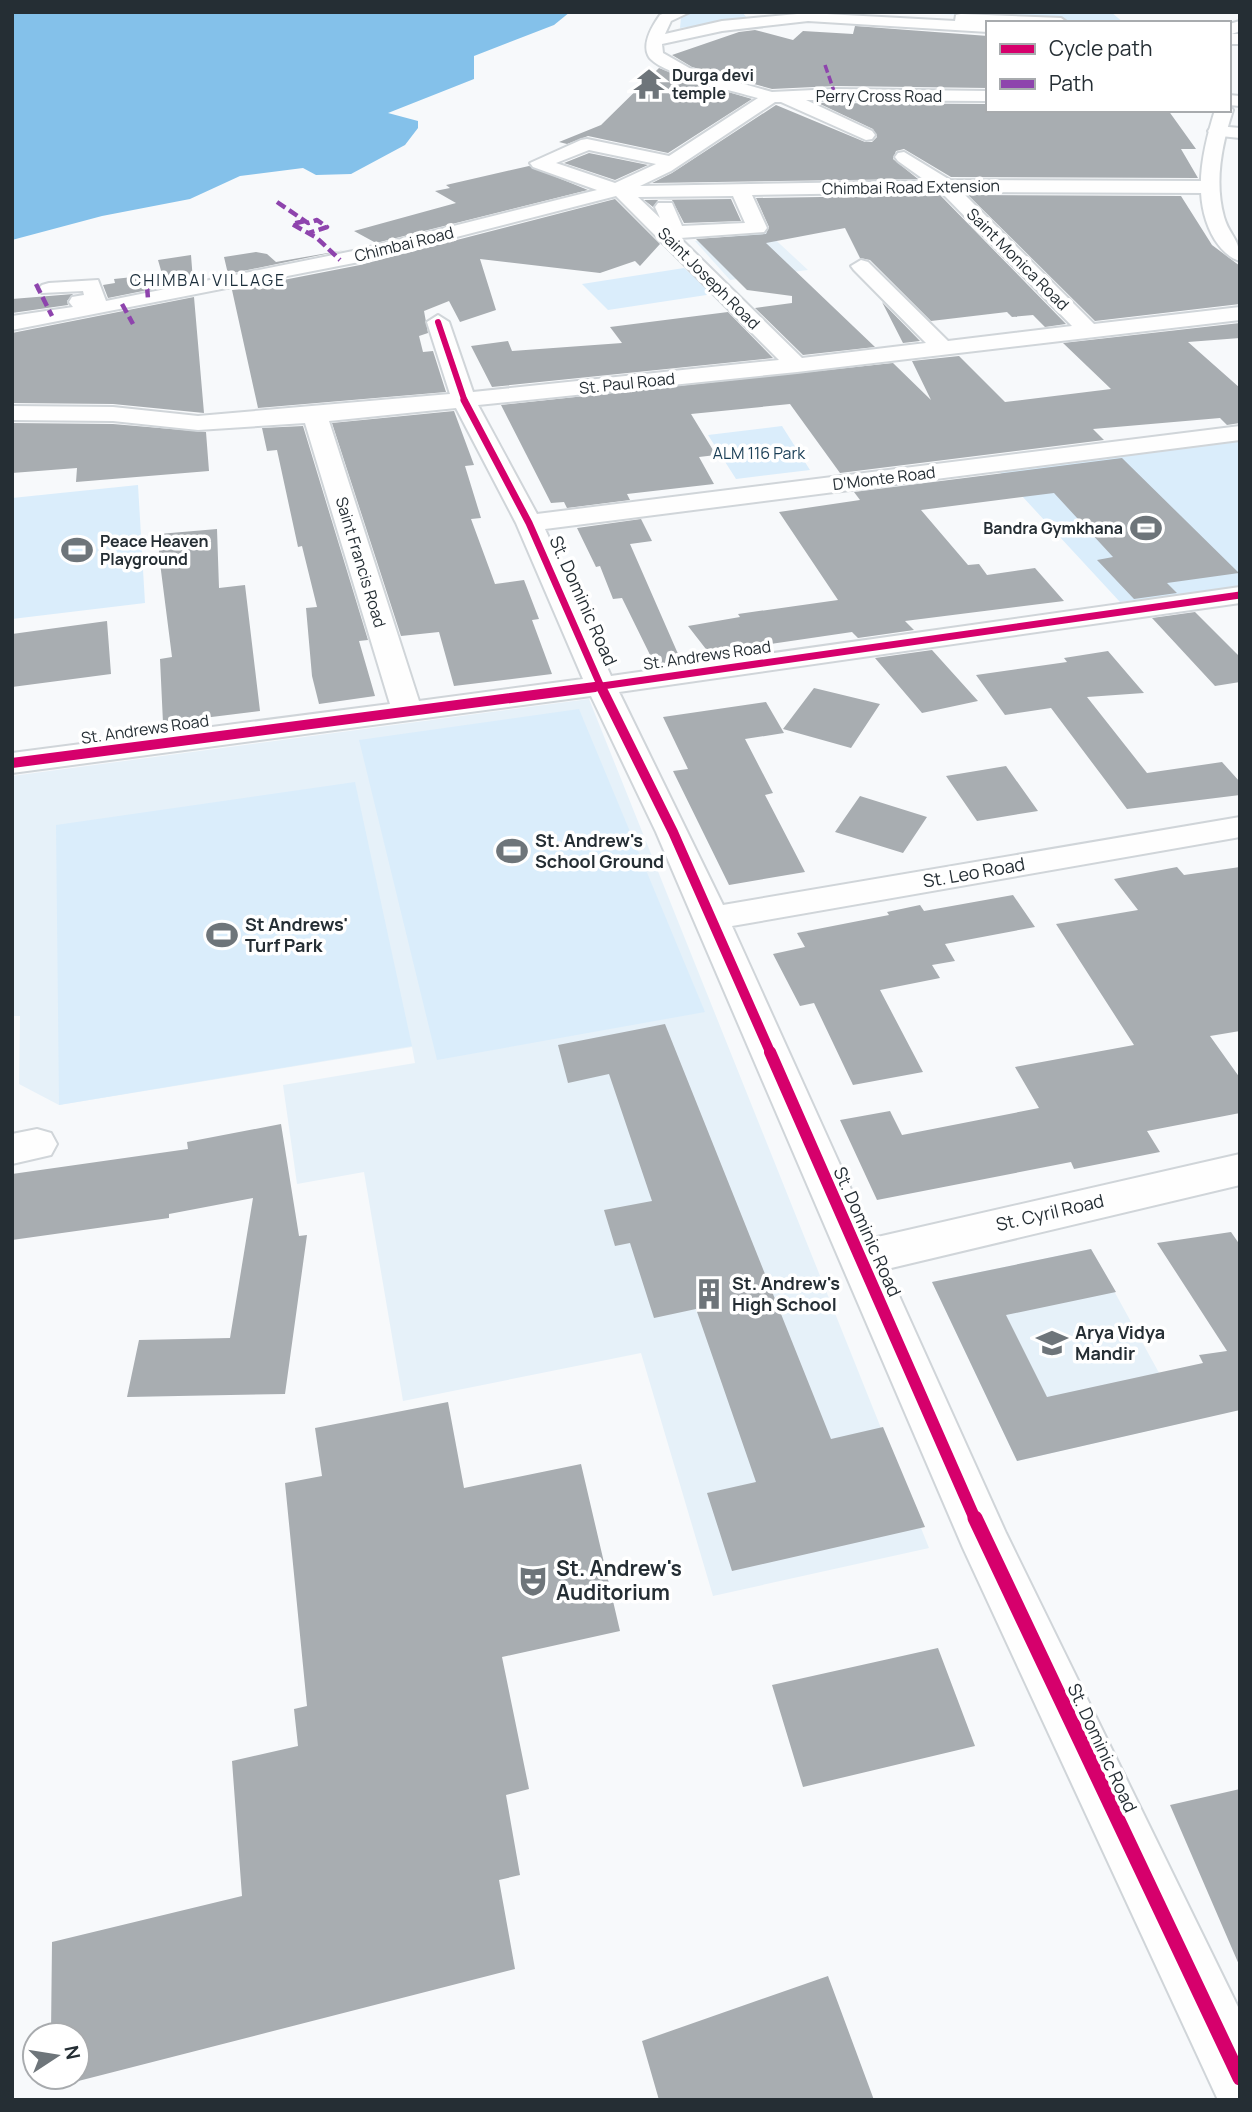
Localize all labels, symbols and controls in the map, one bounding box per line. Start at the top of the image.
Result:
legend [986,21,1231,112]
text: Cycle path [1049,34,1152,62]
place label: Durga devi temple [672,64,754,104]
temple icon: Durga devi temple [632,67,666,101]
text: Path [1049,69,1094,97]
street label: Perry Cross Road [816,85,942,107]
street label: Chimbai Road Extension [822,174,1000,200]
street label: Saint Monica Road [962,203,1074,315]
street label: Chimbai Road [352,221,456,267]
street label: Saint Joseph Road [653,222,765,334]
district label: CHIMBAI VILLAGE [130,269,286,291]
street label: St. Paul Road [578,367,676,399]
park label: ALM 116 Park [713,442,806,464]
street label: D'Monte Road [831,461,937,495]
street label: Saint Francis Road [331,494,391,630]
sports icon: Bandra Gymkhana [1129,511,1163,545]
place label: Bandra Gymkhana [983,517,1123,539]
place label: Peace Heaven Playground [100,530,208,570]
street label: St. Dominic Road [545,532,623,669]
sports icon: Peace Heaven Playground [60,533,94,567]
street label: St. Andrews Road [642,635,772,675]
street label: St. Andrews Road [80,709,210,749]
place label: St. Andrew's School Ground [535,828,664,873]
sports icon: St. Andrew's School Ground [495,834,529,868]
street label: St. Leo Road [921,851,1027,893]
place label: St Andrews' Turf Park [245,912,348,957]
sports icon: St Andrews' Turf Park [205,918,239,952]
street label: St. Dominic Road [829,1163,907,1300]
street label: St. Cyril Road [993,1188,1106,1236]
place label: St. Andrew's High School [732,1271,840,1316]
building icon: St. Andrew's High School [692,1277,726,1311]
place label: Arya Vidya Mandir [1075,1320,1165,1365]
school or university icon: Arya Vidya Mandir [1035,1326,1069,1360]
place label: St. Andrew's Auditorium [556,1554,682,1606]
theatre icon: St. Andrew's Auditorium [516,1564,550,1598]
street label: St. Dominic Road [1062,1679,1143,1816]
north arrow [21,2021,91,2091]
text: N [58,2043,87,2062]

